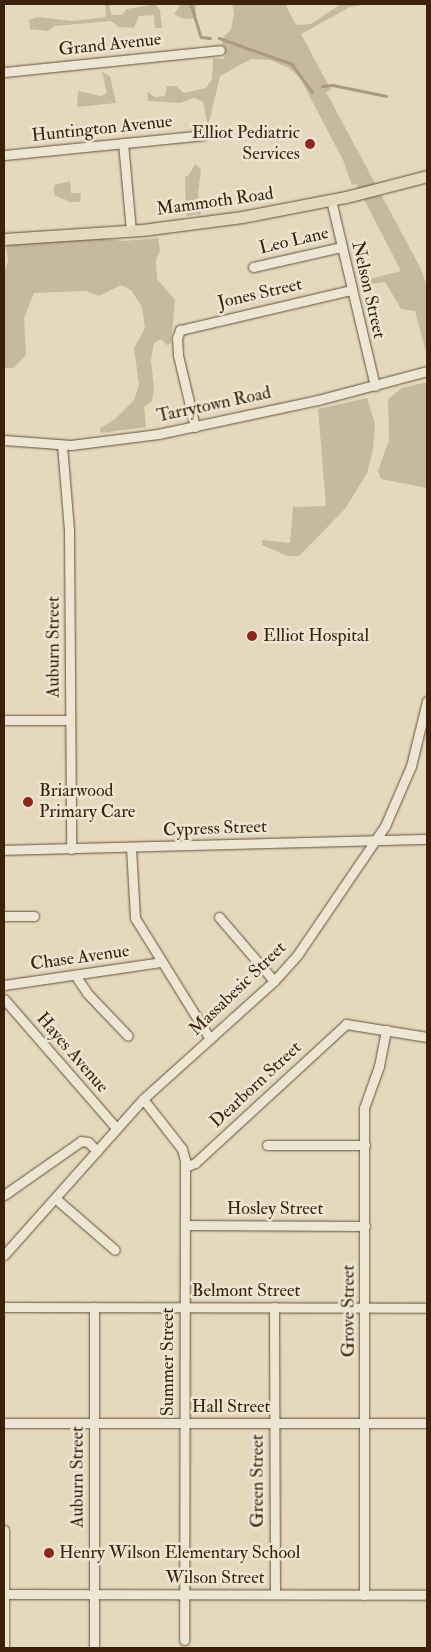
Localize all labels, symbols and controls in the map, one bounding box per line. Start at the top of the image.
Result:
street label: Grand Avenue [58,29,162,61]
street label: Huntington Avenue [31,111,173,147]
place label: Elliot Pediatric Services [192,123,300,166]
marker: Elliot Pediatric Services [304,138,316,150]
street label: Mammoth Road [155,183,275,221]
street label: Leo Lane [257,223,331,259]
street label: Nelson Street [346,239,390,341]
street label: Jones Street [216,274,304,314]
street label: Tarrytown Road [155,382,273,428]
street label: Auburn Street [43,596,65,698]
place label: Elliot Hospital [263,625,369,647]
marker: Elliot Hospital [245,629,259,643]
place label: Briarwood Primary Care [39,781,135,824]
marker: Briarwood Primary Care [21,795,35,809]
street label: Cypress Street [163,816,267,842]
street label: Massabesic Street [185,937,291,1041]
street label: Chase Avenue [29,940,131,976]
street label: Hayes Avenue [31,1008,113,1098]
street label: Dearborn Street [206,1037,306,1133]
street label: Hosley Street [227,1198,323,1220]
street label: Grove Street [338,1265,360,1357]
street label: Belmont Street [192,1280,300,1302]
street label: Summer Street [157,1308,179,1416]
street label: Hall Street [192,1396,270,1418]
street label: Auburn Street [67,1426,89,1528]
street label: Green Street [247,1434,269,1528]
place label: Henry Wilson Elementary School [59,1542,300,1564]
marker: Henry Wilson Elementary School [43,1547,55,1559]
street label: Wilson Street [165,1567,265,1589]

